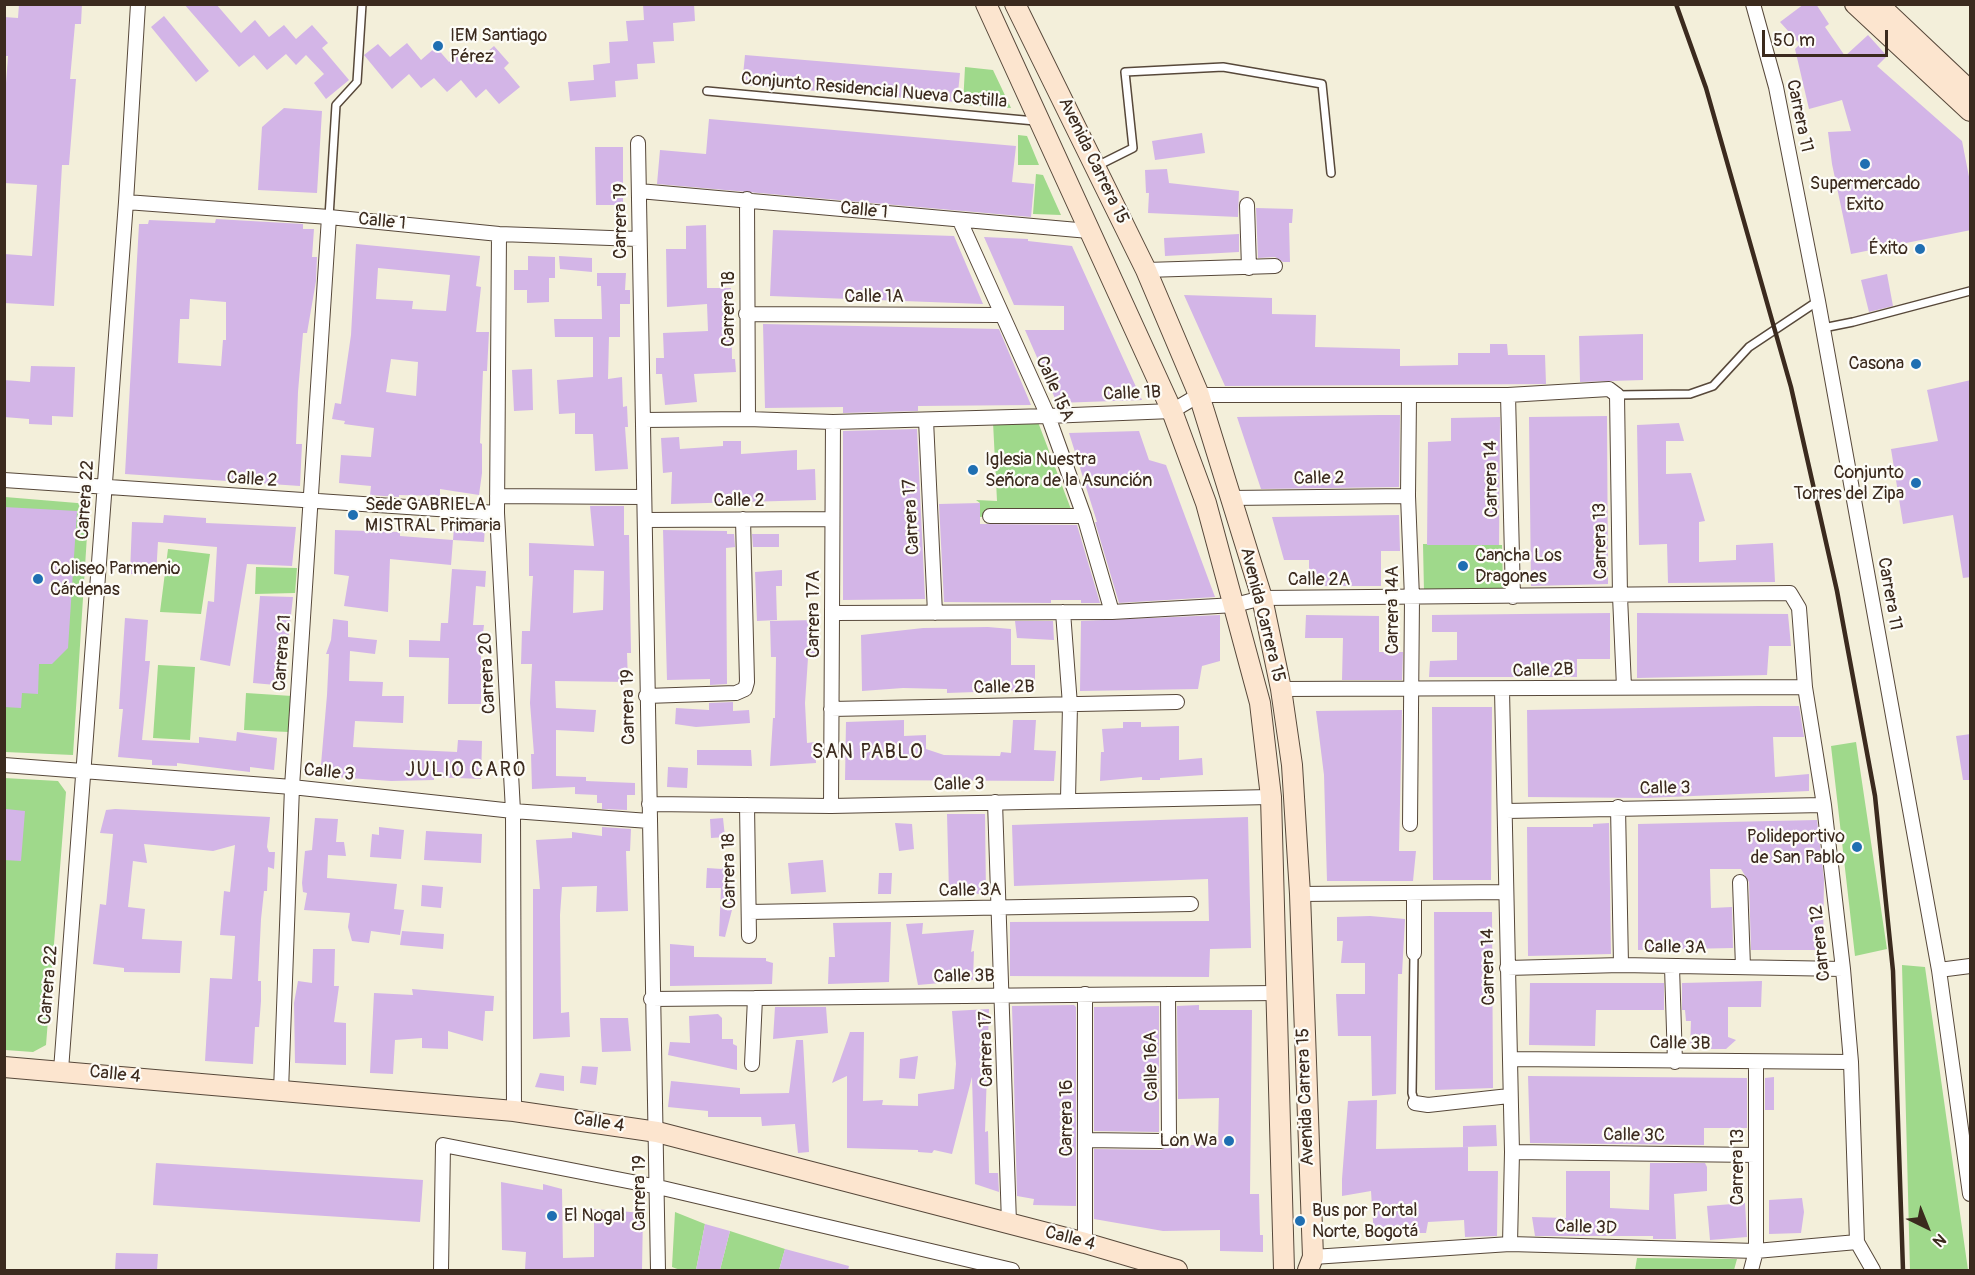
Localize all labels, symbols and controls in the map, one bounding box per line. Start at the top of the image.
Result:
scale bar [1765,18,1891,56]
place label: IEM Santiago Pérez [450,25,547,68]
text: 50 m [1773,29,1815,52]
marker: IEM Santiago Pérez [431,39,445,53]
street label: Conjunto Residencial Nueva Castilla [740,69,1008,113]
street label: Carrera 11 [1781,78,1817,154]
street label: Avenida Carrera 15 [1053,94,1133,228]
marker: Supermercado Exito [1858,157,1872,171]
place label: Supermercado Exito [1810,173,1920,216]
street label: Carrera 19 [610,183,632,259]
street label: Calle 1 [839,198,889,224]
street label: Calle 1 [357,209,407,235]
place label: Éxito [1869,238,1908,260]
marker: Éxito [1913,242,1927,256]
street label: Carrera 18 [718,271,740,347]
street label: Calle 1A [844,286,904,308]
street label: Calle 15A [1030,353,1078,425]
place label: Casona [1848,353,1904,375]
marker: Casona [1909,357,1923,371]
street label: Calle 1B [1103,382,1161,406]
street label: Carrera 14 [1481,440,1503,518]
place label: Iglesia Nuestra Señora de la Asunción [985,449,1152,492]
street label: Carrera 22 [72,460,100,540]
place label: Conjunto Torres del Zipa [1793,462,1904,504]
marker: Iglesia Nuestra Señora de la Asunción [966,463,980,477]
street label: Calle 2 [226,467,278,493]
street label: Calle 2 [1293,468,1345,490]
marker: Conjunto Torres del Zipa [1909,476,1923,490]
street label: Carrera 17 [899,478,925,556]
street label: Calle 2 [714,490,764,512]
place label: Sede GABRIELA MISTRAL Primaria [365,494,501,536]
street label: Carrera 13 [1590,503,1612,579]
marker: Sede GABRIELA MISTRAL Primaria [346,508,360,522]
street label: Avenida Carrera 15 [1235,545,1289,685]
place label: Cancha Los Dragones [1475,545,1562,588]
street label: Carrera 11 [1872,556,1906,632]
place label: Coliseo Parmenio Cárdenas [50,558,180,600]
marker: Cancha Los Dragones [1456,559,1470,573]
street label: Carrera 14A [1382,566,1404,654]
street label: Calle 2A [1288,569,1350,591]
street label: Carrera 17A [803,570,825,658]
marker: Coliseo Parmenio Cárdenas [31,572,45,586]
street label: Carrera 21 [270,614,296,692]
street label: Carrera 20 [475,632,501,714]
street label: Calle 2B [1512,659,1574,683]
street label: Carrera 19 [618,669,640,745]
street label: Calle 2B [973,677,1035,699]
district label: SAN PABLO [812,741,924,765]
district label: JULIO CARO [405,759,527,783]
street label: Calle 3 [303,760,355,786]
street label: Calle 3 [933,774,985,796]
street label: Calle 3 [1639,778,1691,800]
place label: Polideportivo de San Pablo [1747,826,1845,868]
street label: Carrera 18 [719,833,741,909]
marker: Polideportivo de San Pablo [1850,840,1864,854]
street label: Calle 3A [939,880,1001,902]
street label: Carrera 12 [1806,904,1836,982]
street label: Carrera 14 [1478,928,1500,1006]
street label: Calle 3A [1644,937,1706,959]
street label: Carrera 22 [35,944,63,1026]
street label: Calle 3B [933,966,995,988]
street label: Carrera 17 [976,1011,998,1087]
street label: Avenida Carrera 15 [1293,1028,1319,1166]
street label: Calle 16A [1141,1031,1163,1101]
street label: Calle 3B [1649,1033,1711,1055]
street label: Calle 4 [88,1062,142,1088]
street label: Carrera 16 [1056,1079,1078,1157]
street label: Calle 4 [572,1108,626,1138]
street label: Calle 3C [1603,1125,1665,1147]
street label: Carrera 13 [1727,1129,1749,1205]
place label: Lon Wa [1160,1130,1217,1152]
marker: Lon Wa [1222,1134,1236,1148]
street label: Carrera 19 [629,1155,651,1231]
north arrow [1897,1197,1957,1257]
place label: Bus por Portal Norte, Bogotá [1312,1200,1418,1242]
place label: El Nogal [564,1205,625,1227]
marker: El Nogal [545,1209,559,1223]
marker: Bus por Portal Norte, Bogotá [1293,1214,1307,1228]
street label: Calle 3D [1555,1216,1617,1240]
street label: Calle 4 [1042,1222,1098,1256]
text: N [1929,1229,1950,1251]

